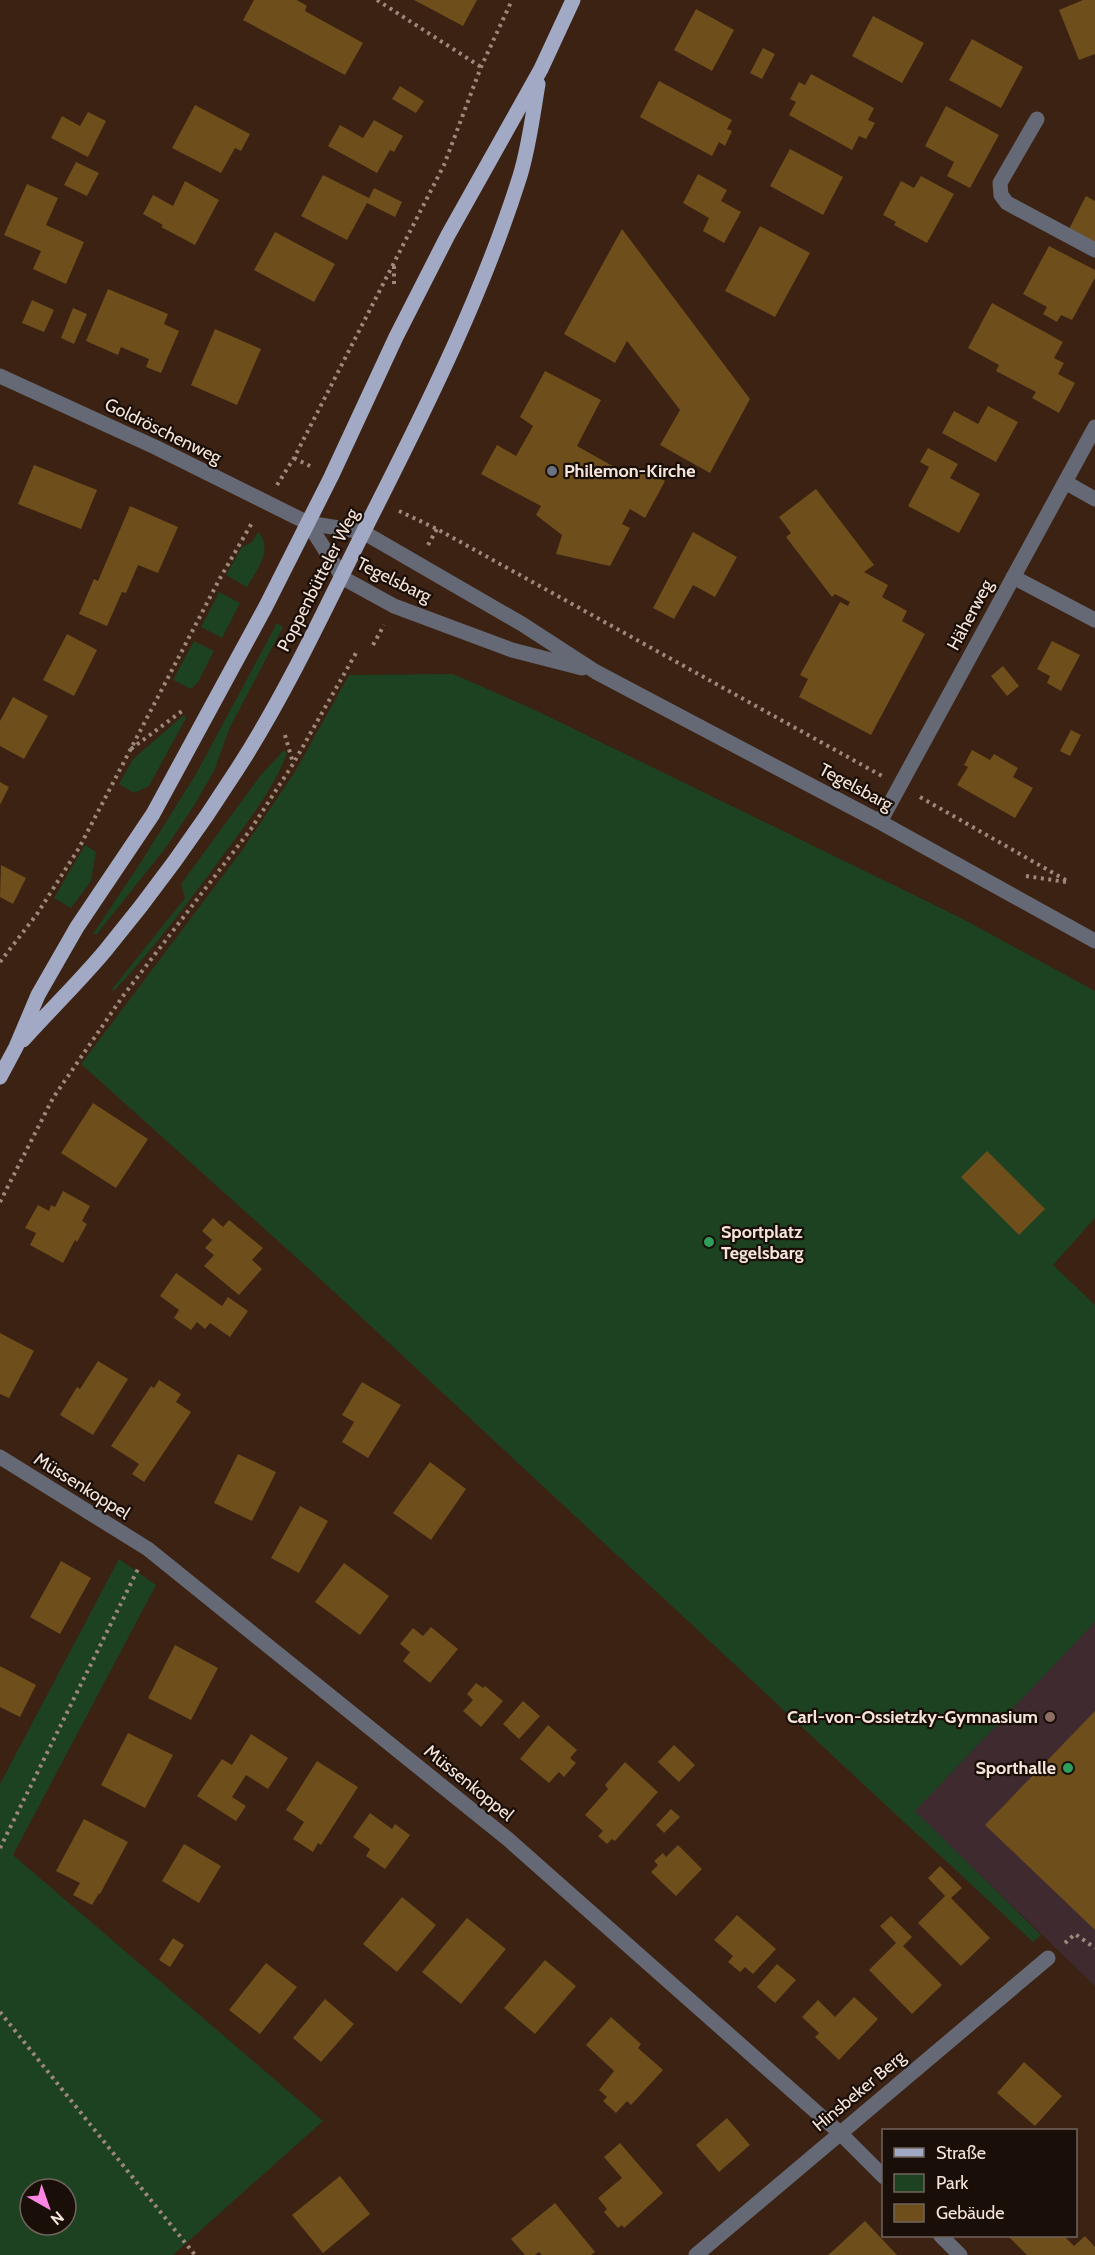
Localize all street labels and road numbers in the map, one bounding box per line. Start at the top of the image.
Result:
street label: Goldröschenweg [101,393,226,469]
street label: Poppenbütteler Weg [272,504,364,655]
street label: Tegelsbarg [353,552,436,608]
street label: Häherweg [942,575,998,654]
street label: Tegelsbarg [815,758,898,816]
street label: Müssenkoppel [30,1448,135,1525]
street label: Müssenkoppel [420,1740,519,1826]
street label: Hinsbeker Berg [808,2045,911,2136]

